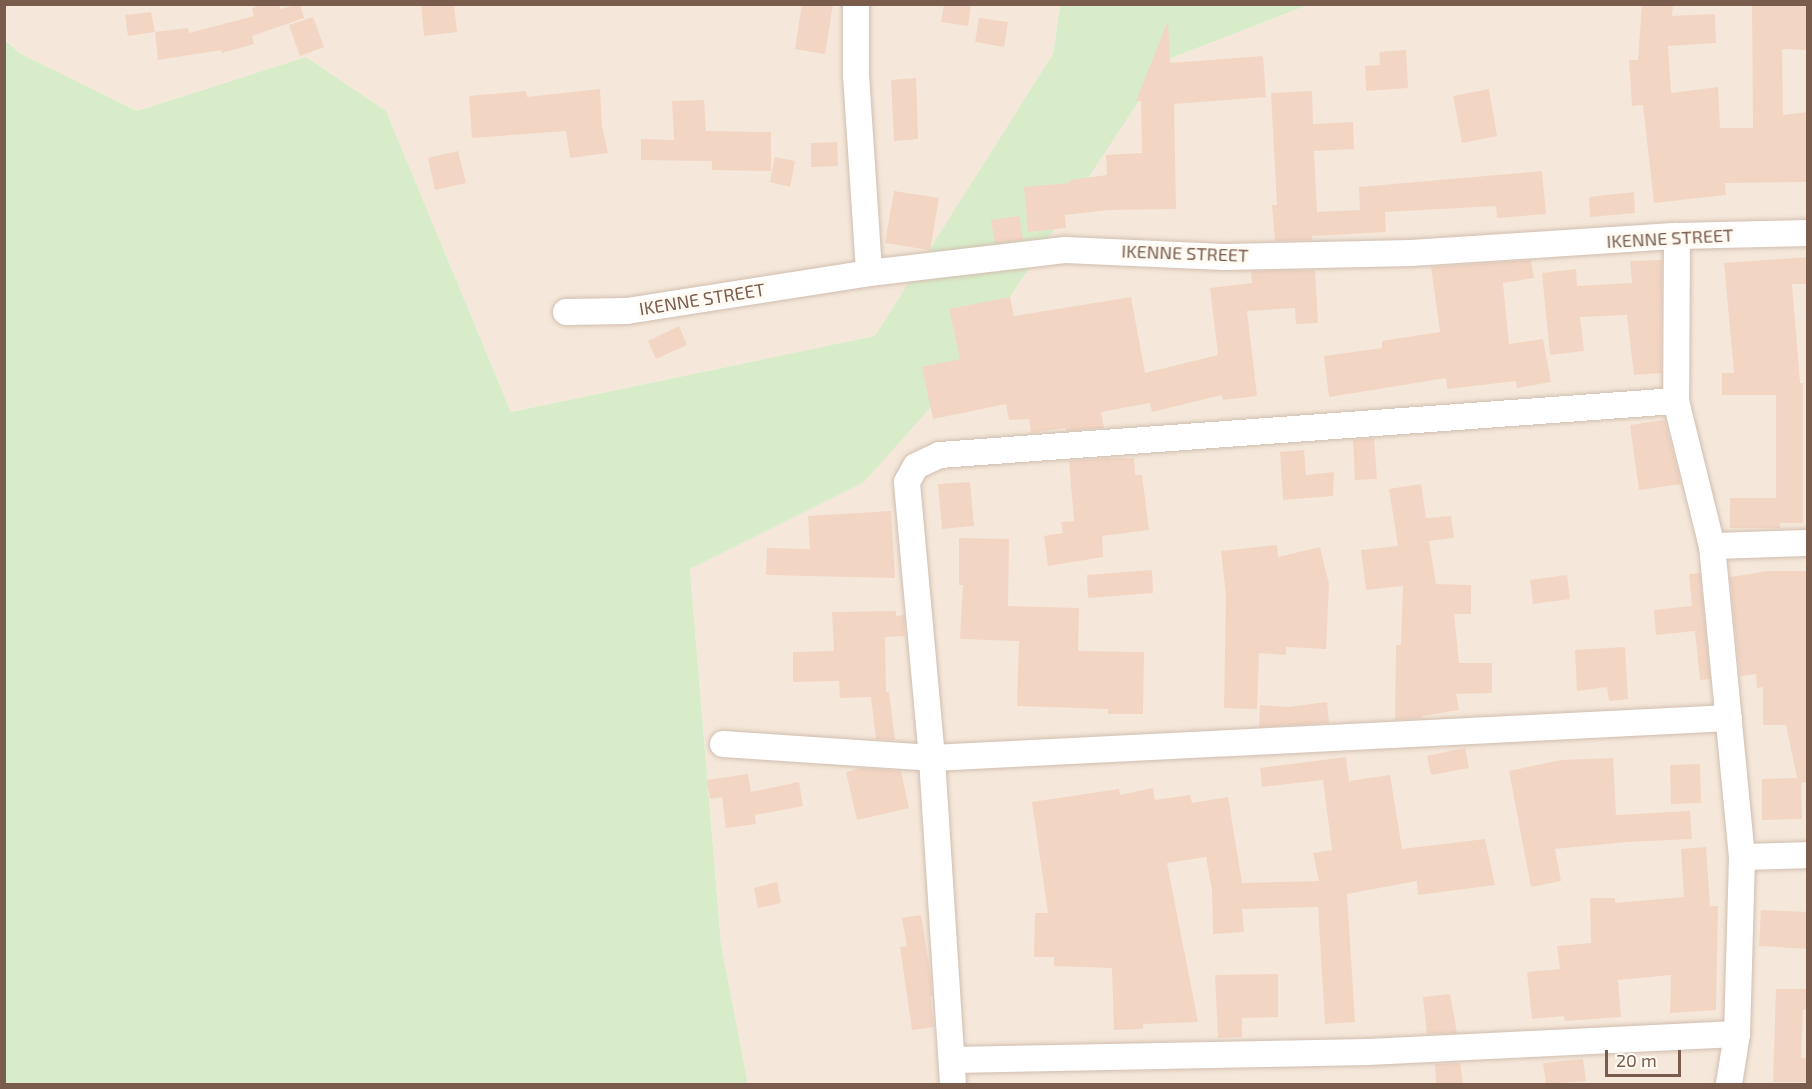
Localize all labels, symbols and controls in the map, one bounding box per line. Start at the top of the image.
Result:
street label: IKENNE STREET [1606,224,1734,252]
street label: IKENNE STREET [1121,240,1249,266]
street label: IKENNE STREET [638,278,766,320]
scale bar [1608,1038,1684,1076]
text: 20 m [1616,1049,1657,1071]

